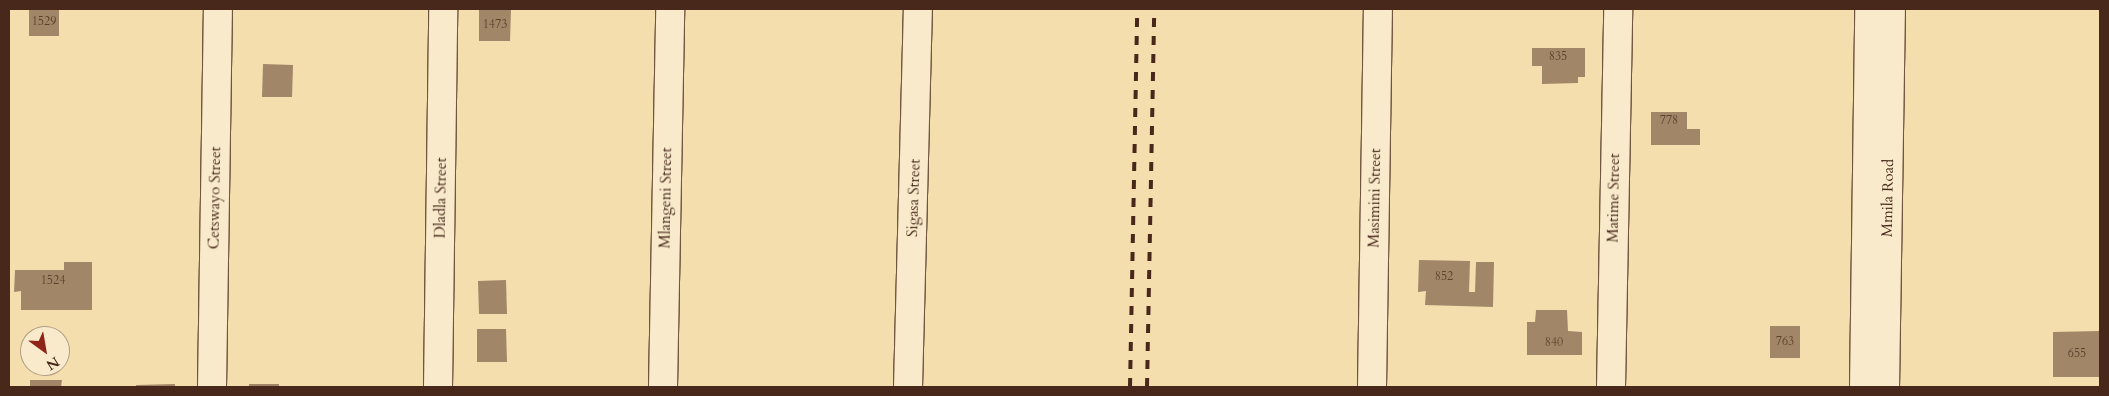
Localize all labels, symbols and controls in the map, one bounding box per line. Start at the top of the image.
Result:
house number: 1529 [32,15,56,29]
house number: 1473 [483,18,507,32]
house number: 835 [1549,50,1567,64]
house number: 778 [1660,114,1678,128]
street label: Cetswayo Street [205,147,225,249]
street label: Mlangeni Street [656,147,676,249]
street label: Masimini Street [1365,148,1385,248]
street label: Matime Street [1604,153,1624,243]
street label: Dladla Street [431,157,451,239]
street label: Sigasa Street [904,159,924,237]
street label: Mmila Road [1878,159,1898,237]
house number: 852 [1435,270,1453,284]
house number: 1524 [41,274,65,288]
north arrow [20,326,70,376]
house number: 763 [1776,335,1794,349]
house number: 840 [1545,336,1563,350]
house number: 655 [2068,347,2086,361]
text: N [42,352,63,375]

